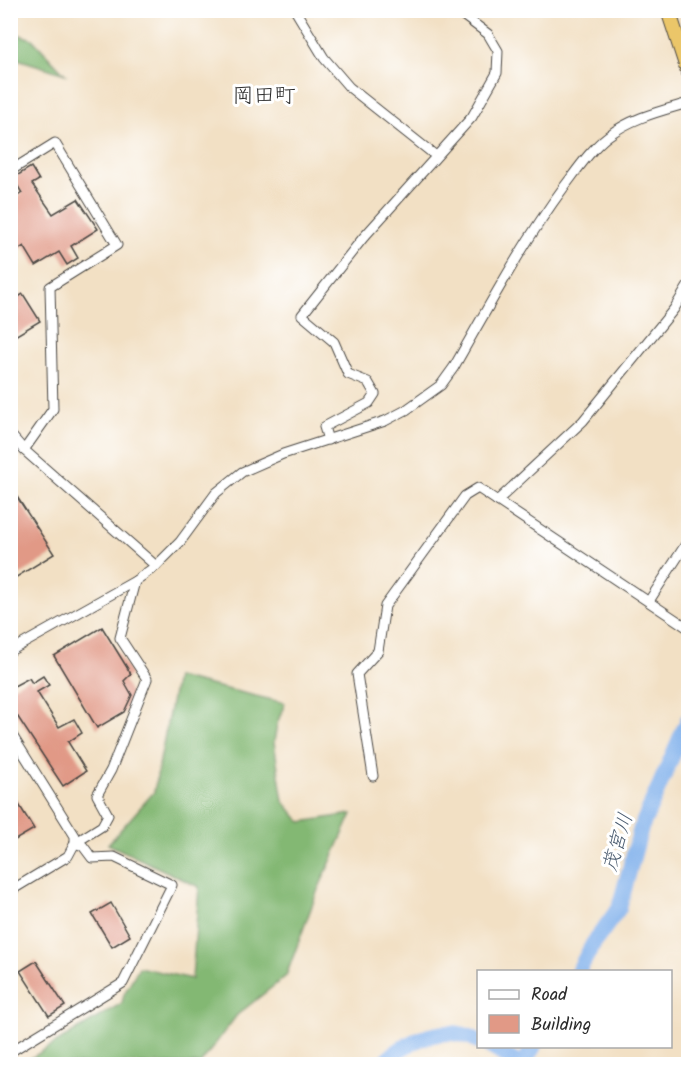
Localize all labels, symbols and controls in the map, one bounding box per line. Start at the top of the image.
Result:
district label: 岡田町 [233,80,296,113]
water label: 茂宮川 [595,809,643,876]
legend [477,970,672,1048]
text: Road [531,981,568,1010]
text: Building [531,1011,591,1040]

